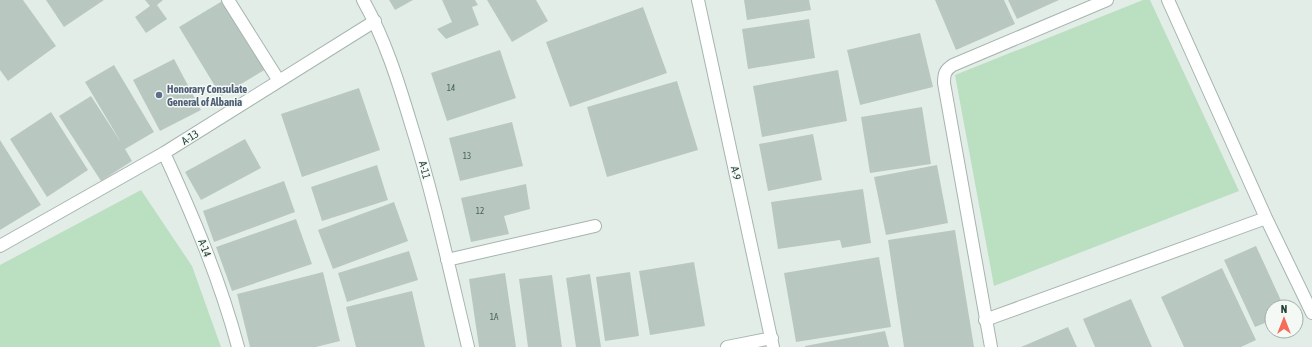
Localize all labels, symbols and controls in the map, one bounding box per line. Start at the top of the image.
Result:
place label: Honorary Consulate General of Albania [167,83,247,108]
house number: 14 [447,83,455,93]
marker: Honorary Consulate General of Albania [154,90,164,100]
street label: A-13 [179,127,201,147]
house number: 13 [463,151,471,161]
street label: A-11 [417,160,433,180]
street label: A-9 [729,165,743,181]
house number: 12 [476,206,484,216]
street label: A-14 [196,237,214,259]
north arrow [1264,299,1304,339]
text: N [1281,303,1287,315]
house number: 1A [490,312,499,322]

